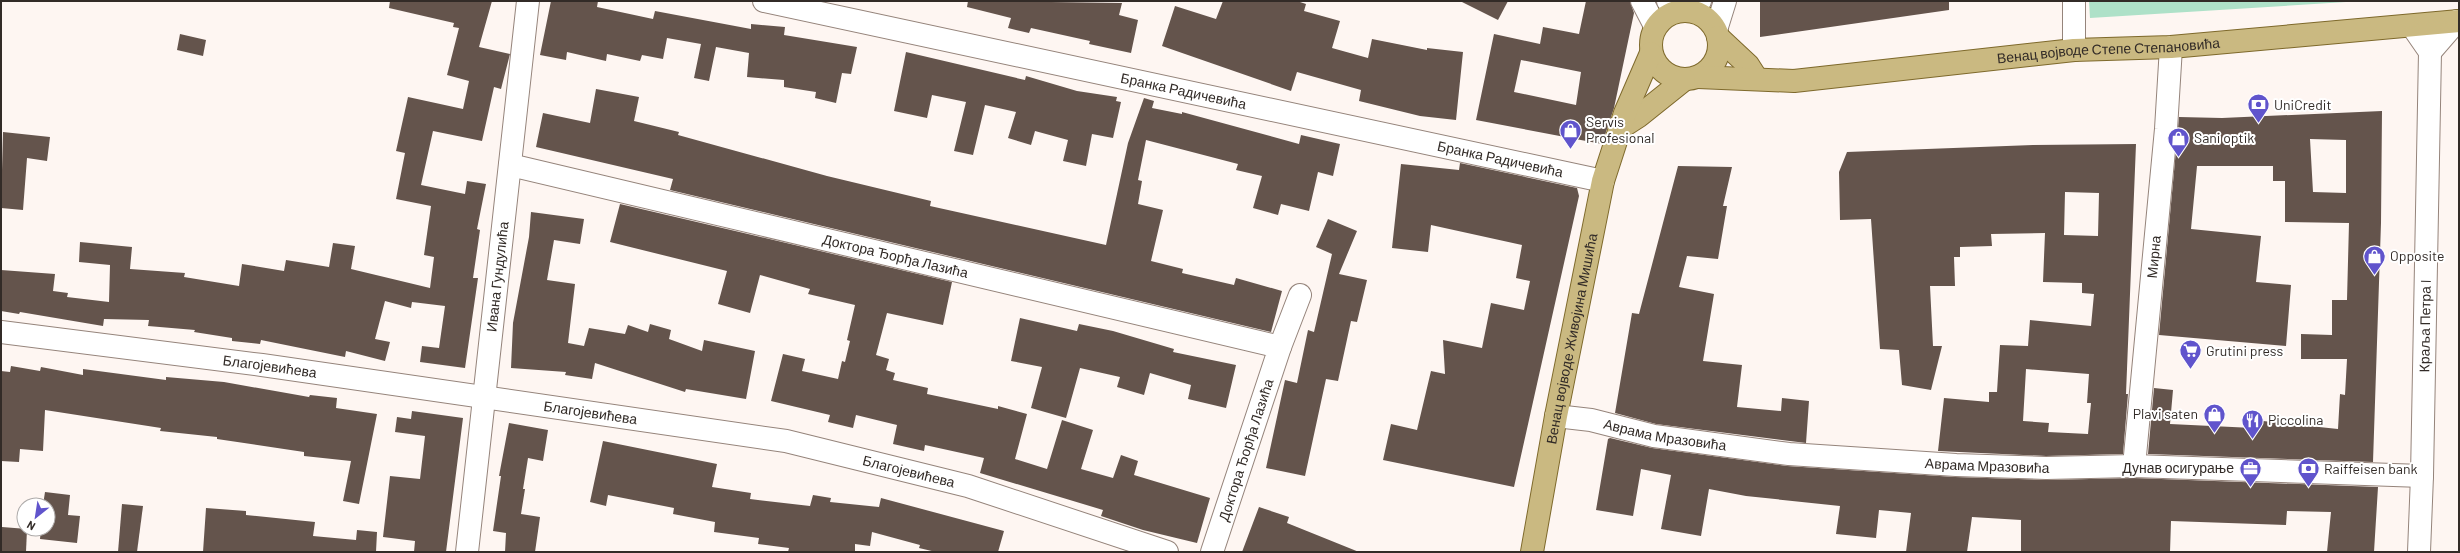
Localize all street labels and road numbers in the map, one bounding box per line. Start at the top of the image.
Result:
street label: Венац војводе Степе Степановића [1996,34,2221,66]
street label: Бранка Радичевића [1119,69,1248,112]
street label: Бранка Радичевића [1436,137,1565,180]
street label: Ивана Гундулића [482,220,512,333]
street label: Доктора Ђорђа Лазића [821,230,970,281]
street label: Венац војводе Живојина Мишића [1542,231,1600,445]
street label: Мирна [2143,235,2164,279]
street label: Краља Петра I [2415,279,2434,373]
street label: Благојевићева [222,351,318,381]
street label: Доктора Ђорђа Лазића [1214,376,1277,523]
street label: Благојевићева [543,397,639,427]
street label: Аврама Мразовића [1602,415,1728,454]
street label: Благојевићева [861,451,957,491]
street label: Аврама Мразовића [1924,454,2050,476]

